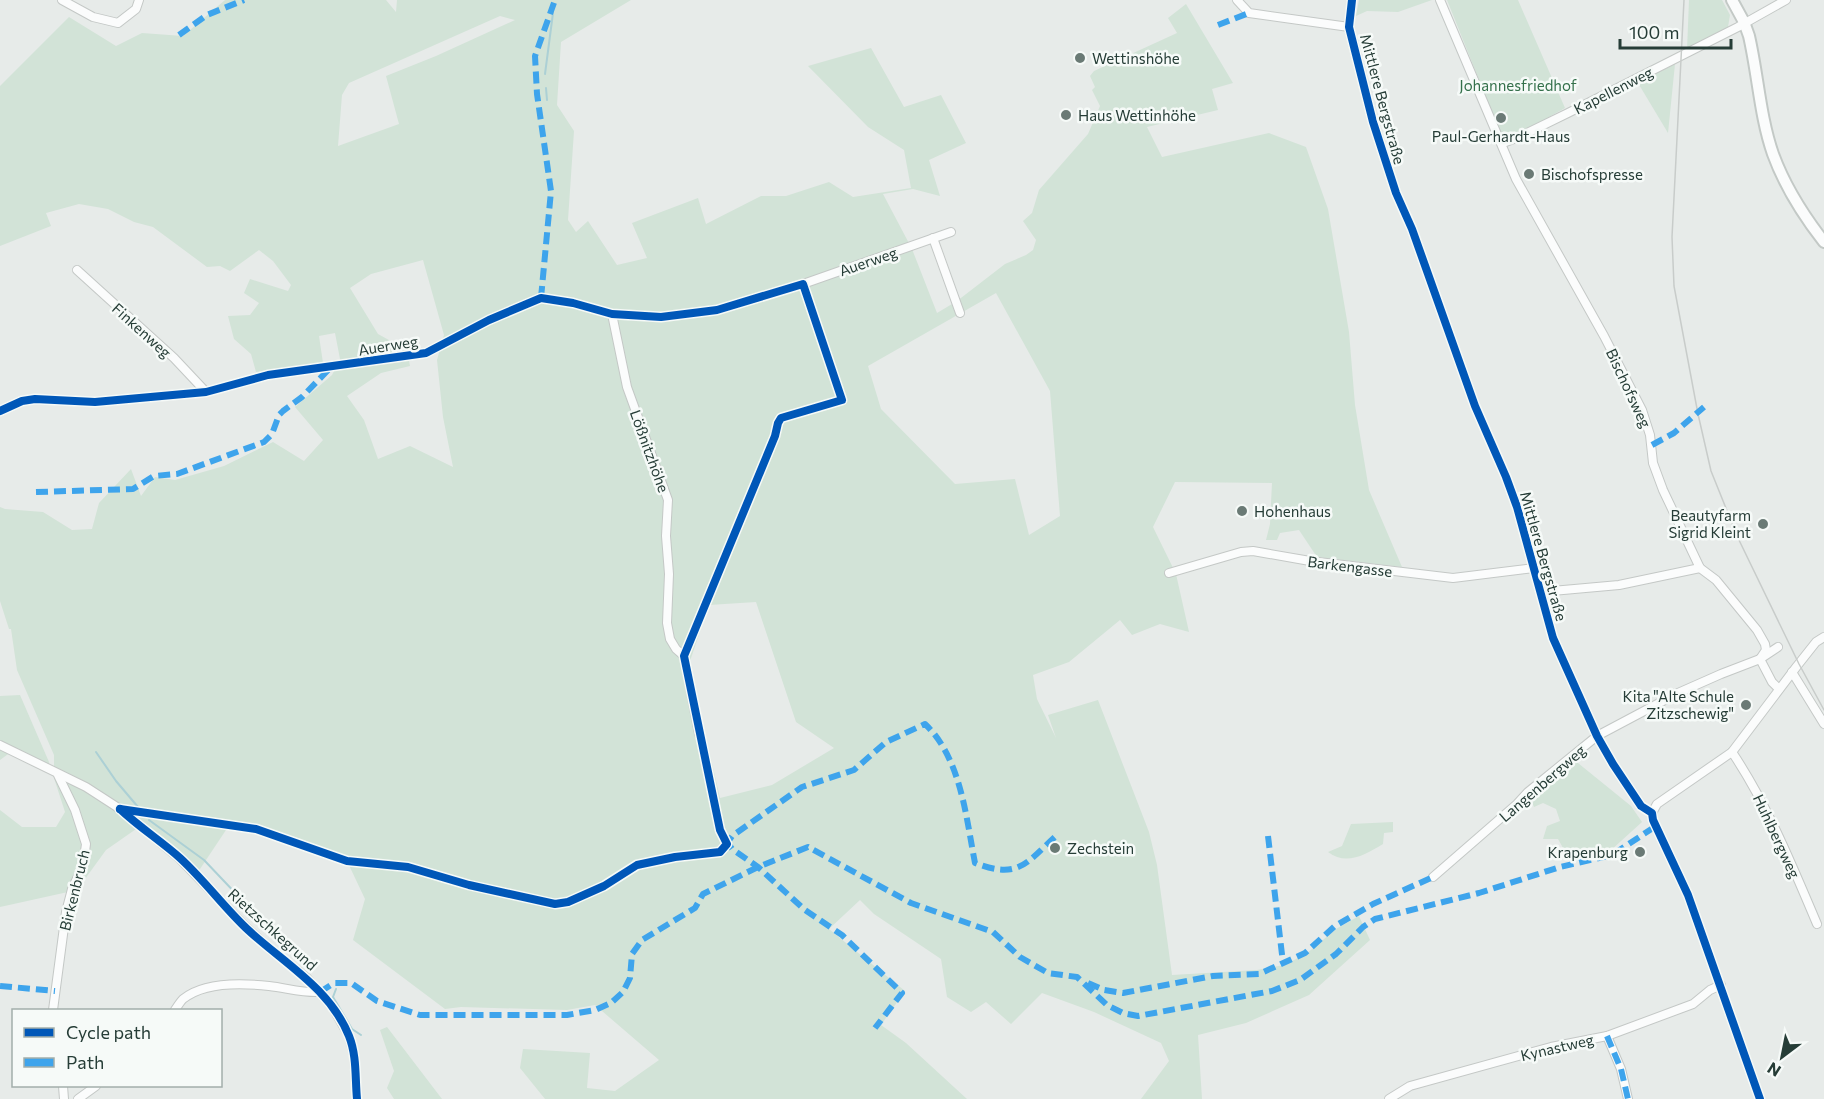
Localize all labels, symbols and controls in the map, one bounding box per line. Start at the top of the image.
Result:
scale bar [1620,12,1731,50]
text: 100 m [1629,21,1679,43]
street label: Mittlere Bergstraße [1357,32,1409,166]
place label: Wettinshöhe [1092,49,1180,67]
marker: Wettinshöhe [1073,51,1087,65]
street label: Kapellenweg [1570,62,1656,118]
park label: Johannesfriedhof [1459,76,1577,94]
place label: Haus Wettinhöhe [1078,106,1196,124]
marker: Haus Wettinhöhe [1059,108,1073,122]
marker: Paul-Gerhardt-Haus [1494,111,1508,125]
place label: Paul-Gerhardt-Haus [1432,127,1570,145]
place label: Bischofspresse [1541,165,1643,183]
marker: Bischofspresse [1522,167,1536,181]
street label: Auerweg [837,243,899,279]
street label: Finkenweg [109,299,175,361]
street label: Auerweg [357,331,419,359]
street label: Bischofsweg [1603,345,1655,431]
street label: Lößnitzhöhe [627,407,673,495]
street label: Mittlere Bergstraße [1517,489,1571,623]
place label: Hohenhaus [1254,502,1331,520]
marker: Hohenhaus [1235,504,1249,518]
place label: Beautyfarm Sigrid Kleint [1668,506,1751,541]
marker: Beautyfarm Sigrid Kleint [1756,517,1770,531]
street label: Barkengasse [1307,552,1393,580]
place label: Kita "Alte Schule Zitzschewig" [1623,687,1734,722]
marker: Kita "Alte Schule Zitzschewig" [1739,698,1753,712]
street label: Langenbergweg [1495,741,1589,825]
street label: Huhlbergweg [1750,791,1804,881]
place label: Zechstein [1067,839,1134,857]
marker: Zechstein [1048,841,1062,855]
place label: Krapenburg [1547,843,1628,861]
marker: Krapenburg [1633,845,1647,859]
street label: Birkenbruch [55,848,93,932]
street label: Rietzschkegrund [225,884,321,974]
legend [12,1009,222,1087]
text: Cycle path [66,1021,151,1043]
north arrow [1752,1027,1812,1087]
street label: Kynastweg [1519,1030,1595,1064]
text: Path [66,1051,104,1073]
text: N [1764,1059,1784,1081]

